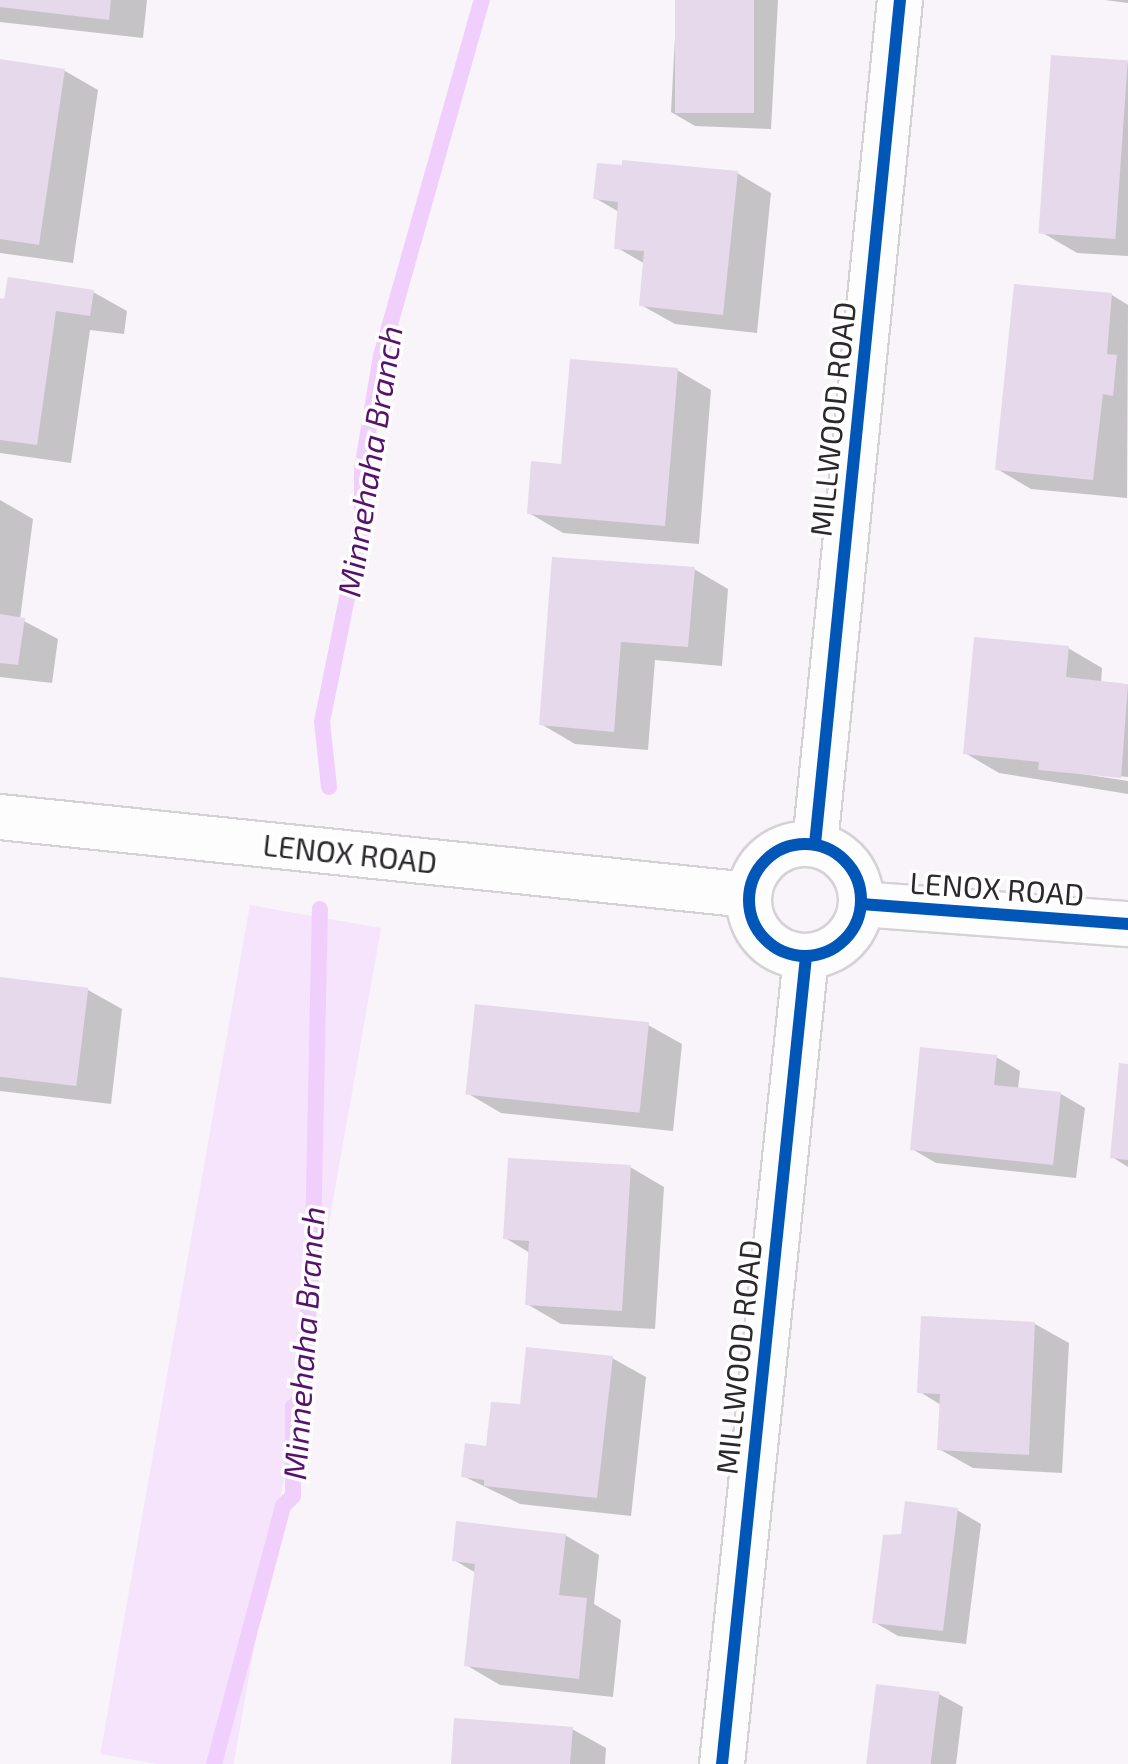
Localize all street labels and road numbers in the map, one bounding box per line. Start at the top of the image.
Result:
street label: MILLWOOD ROAD [802,300,862,538]
street label: LENOX ROAD [261,826,439,880]
street label: LENOX ROAD [909,864,1085,912]
street label: MILLWOOD ROAD [708,1238,768,1476]

